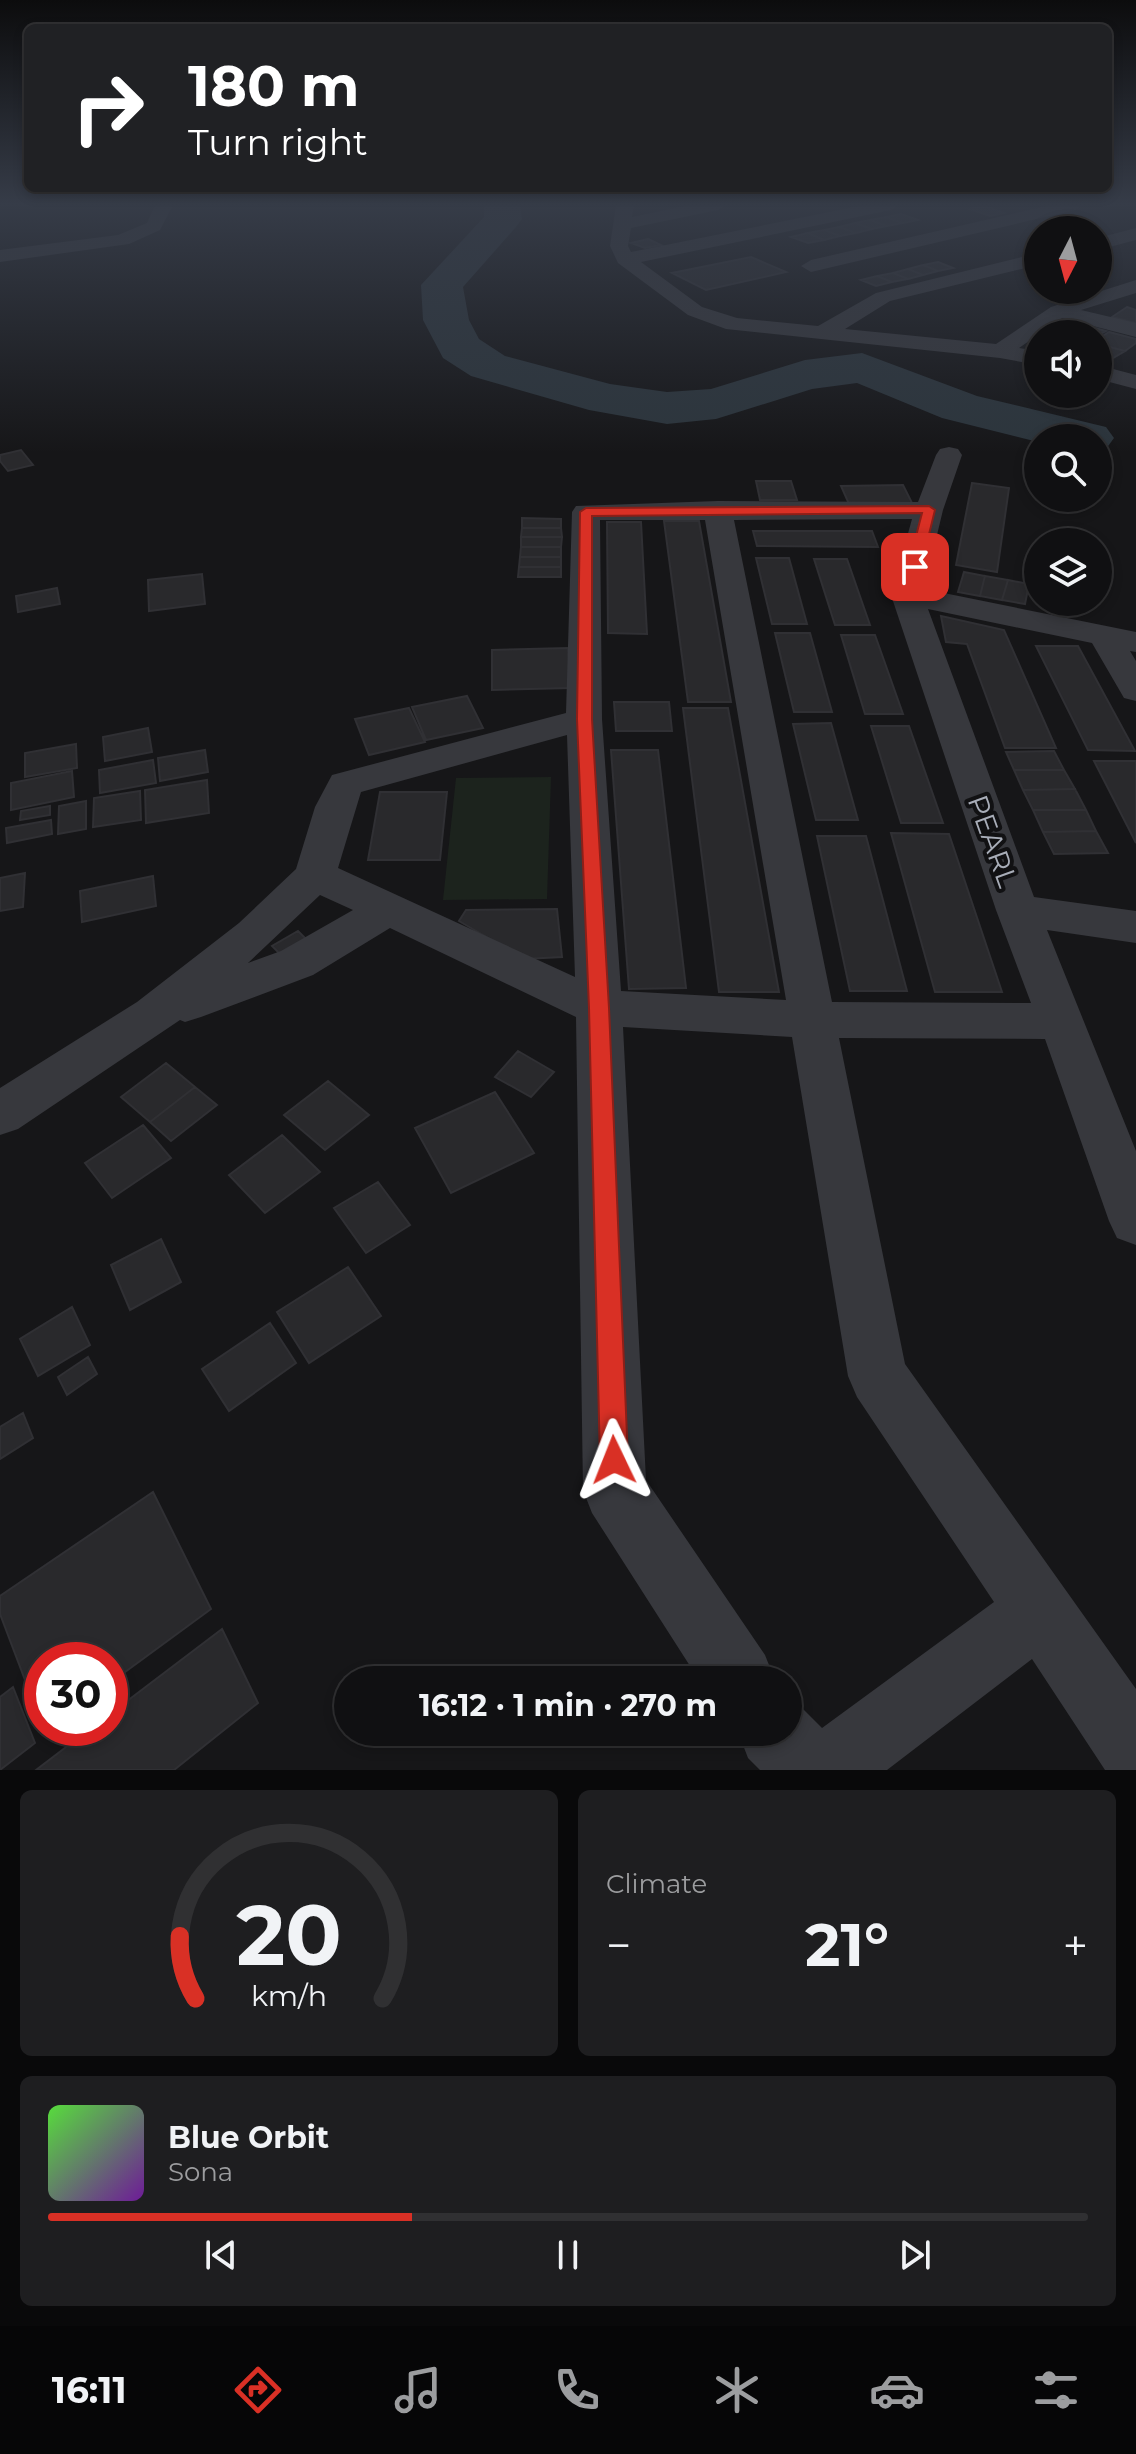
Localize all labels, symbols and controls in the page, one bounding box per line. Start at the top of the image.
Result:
text: 180 m [188,52,360,120]
icon: right [56,56,160,160]
text: Turn right [188,120,368,164]
north arrow [1024,216,1112,304]
map controls [1024,216,1112,616]
button: sound [1024,320,1112,408]
button: search [1024,424,1112,512]
button: layers [1024,528,1112,616]
pin [881,533,949,601]
icon: arrive [893,545,937,589]
street label: PEARL [961,790,1025,892]
position arrow [572,1418,656,1502]
speed limit sign: 30 [24,1642,128,1746]
text: 16:12 · 1 min · 270 m [419,1687,717,1724]
text: Climate [606,1868,707,1900]
text: 20 [236,1884,342,1986]
text: 21° [805,1908,889,1981]
text: − [606,1918,631,1972]
text: + [1063,1918,1088,1972]
text: km/h [251,1978,327,2013]
text: Blue Orbit [168,2119,329,2156]
text: Sona [168,2156,233,2188]
icon: previous [199,2233,243,2277]
icon: pause [546,2233,590,2277]
icon: next [893,2233,937,2277]
icon: directions [230,2362,286,2418]
icon: music [390,2362,446,2418]
icon: phone [549,2362,605,2418]
icon: climate [709,2362,765,2418]
icon: car [869,2362,925,2418]
icon: filters [1028,2362,1084,2418]
text: 16:11 [52,2368,127,2412]

